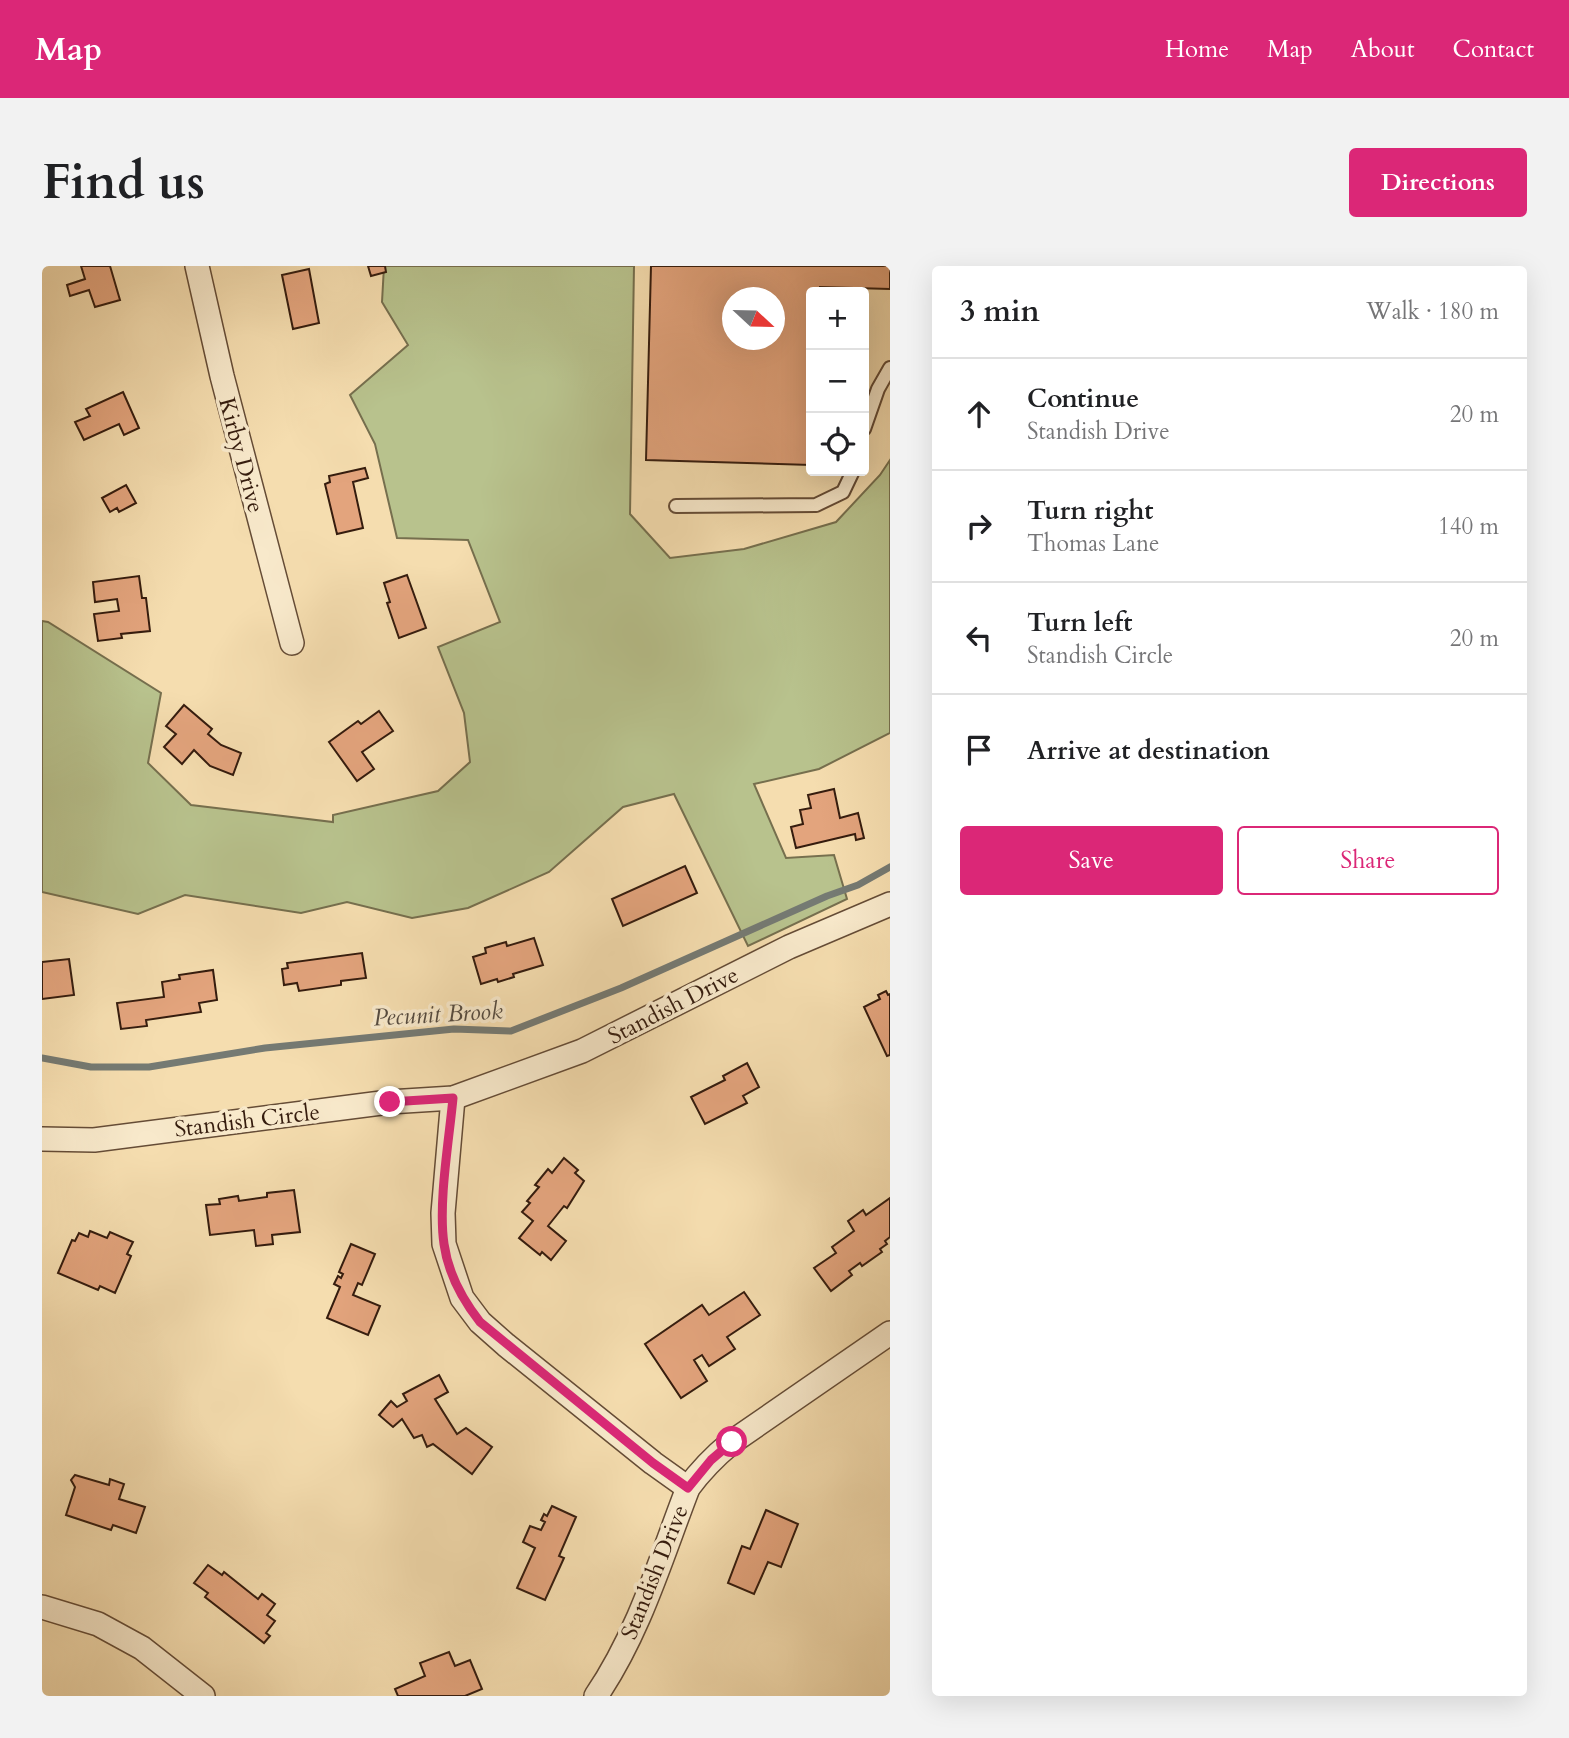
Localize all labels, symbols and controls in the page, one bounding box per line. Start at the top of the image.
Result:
text: Map [35,27,102,72]
text: Home [1165,33,1229,66]
text: Map [1267,33,1313,66]
text: About [1351,33,1415,66]
text: Contact [1453,33,1534,66]
button: Directions [1349,148,1527,217]
text: Find us [42,149,205,216]
north arrow [722,287,785,350]
map controls [806,287,869,476]
button: + [806,287,869,350]
text: 3 min [960,291,1040,332]
text: Walk · 180 m [1366,296,1499,327]
button: − [806,350,869,413]
text: Continue [1027,381,1139,416]
street label: Kirby Drive [211,394,272,516]
icon: ahead [960,395,998,433]
text: 20 m [1450,399,1499,430]
button: locate [806,413,869,476]
text: Standish Drive [1027,416,1170,447]
text: Turn right [1027,493,1154,528]
icon: right [960,507,998,545]
text: 140 m [1438,511,1499,542]
text: Thomas Lane [1027,528,1160,559]
text: Turn left [1027,605,1132,640]
icon: left [960,619,998,657]
text: 20 m [1450,623,1499,654]
text: Standish Circle [1027,640,1173,671]
icon: arrive [960,731,998,769]
text: Arrive at destination [1027,733,1270,768]
button: Save [960,826,1223,895]
button: Share [1237,826,1499,895]
street label: Standish Drive [603,959,744,1052]
water label: Pecunit Brook [372,995,504,1034]
route end [374,1086,405,1117]
street label: Standish Circle [173,1096,322,1145]
route start [716,1426,747,1457]
street label: Standish Drive [613,1500,696,1644]

